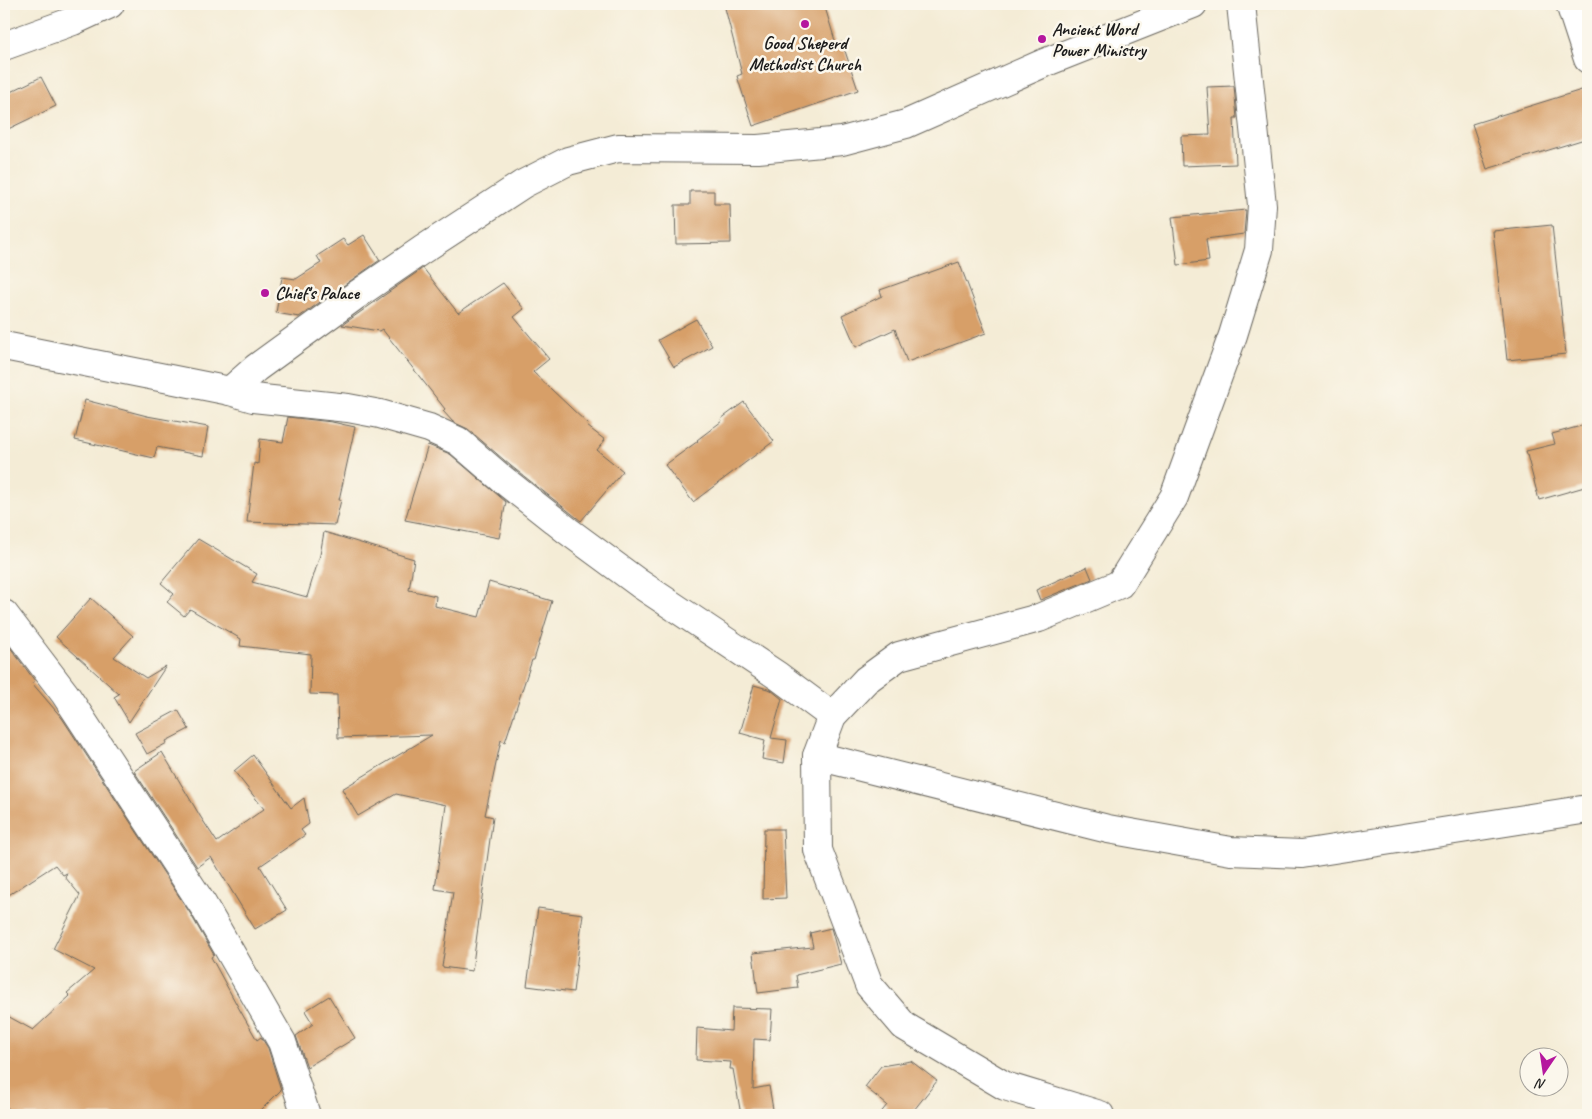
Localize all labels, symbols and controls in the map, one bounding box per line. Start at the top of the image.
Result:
marker: Good Sheperd Methodist Church [799,18,811,30]
place label: Ancient Word Power Ministry [1052,18,1148,61]
place label: Good Sheperd Methodist Church [749,32,862,75]
marker: Ancient Word Power Ministry [1036,33,1048,45]
place label: Chief's Palace [275,282,361,304]
marker: Chief's Palace [259,287,271,299]
north arrow [1520,1046,1570,1096]
text: N [1533,1074,1547,1093]

